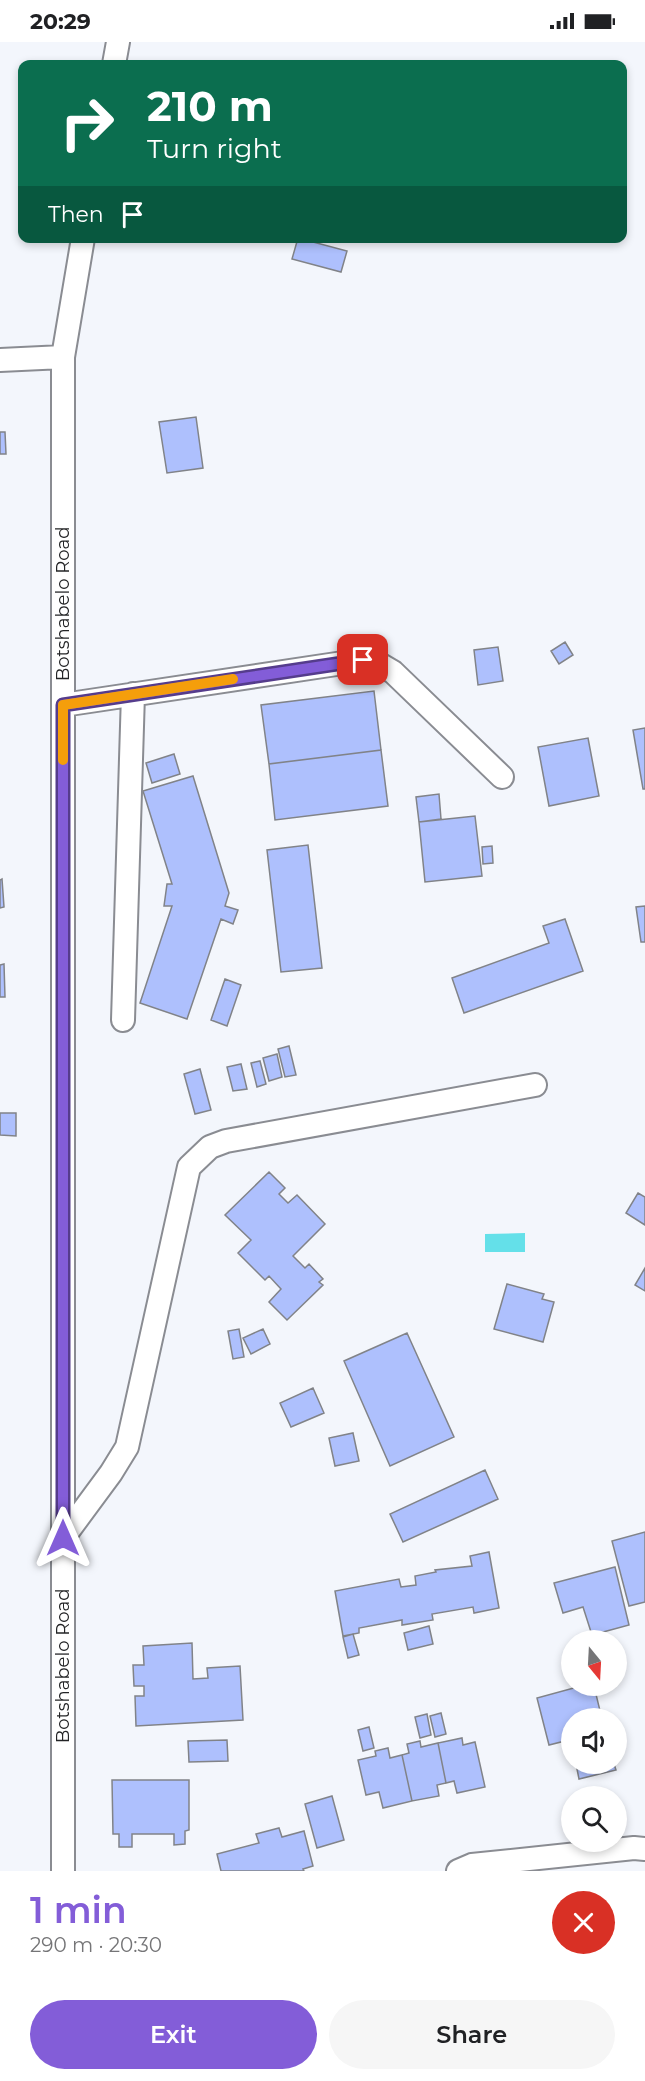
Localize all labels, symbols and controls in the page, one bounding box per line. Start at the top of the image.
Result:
text: 20:29 [30,8,91,35]
text: 210 m [147,80,273,132]
icon: right [48,84,126,162]
text: Turn right [147,132,282,165]
icon: arrive [116,198,149,231]
text: Then [48,201,104,228]
street label: Botshabelo Road [52,527,74,681]
pin [337,634,388,685]
icon: arrive [346,643,379,676]
position arrow [31,1506,95,1570]
street label: Botshabelo Road [52,1589,74,1743]
north arrow [561,1630,627,1696]
map controls [561,1630,627,1852]
button: sound [561,1708,627,1774]
button: search [561,1786,627,1852]
text: 1 min [30,1888,127,1932]
button: close [552,1891,615,1954]
text: 290 m · 20:30 [30,1933,162,1957]
button: Exit [30,2000,317,2069]
button: Share [329,2000,615,2069]

